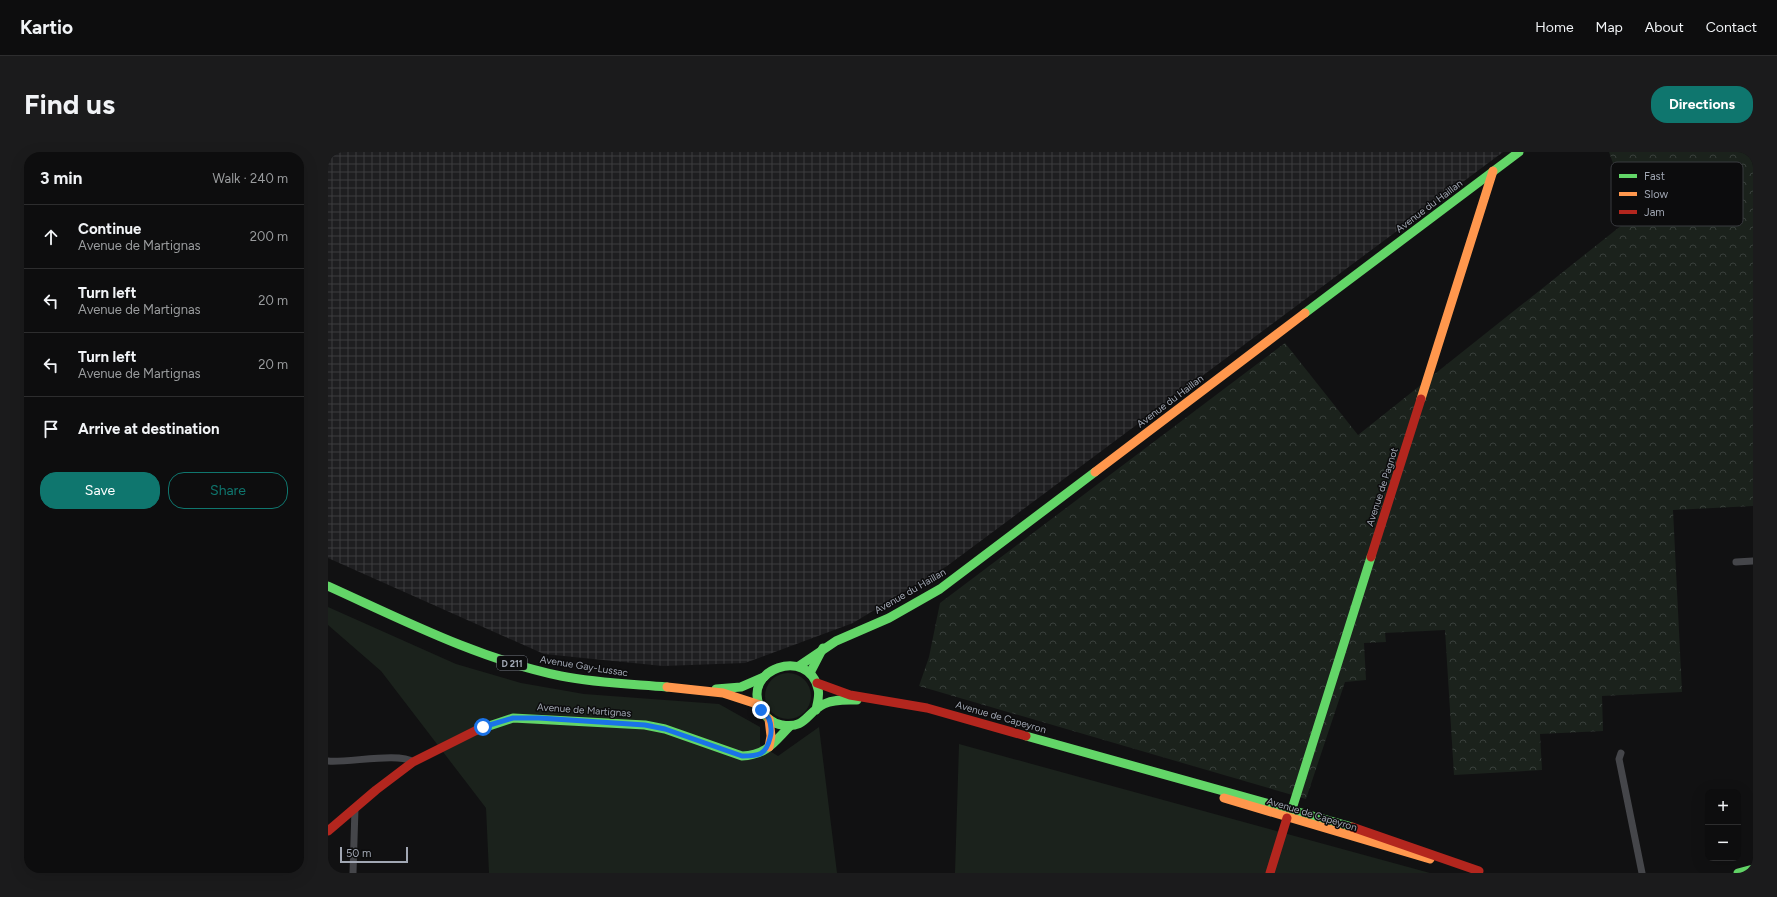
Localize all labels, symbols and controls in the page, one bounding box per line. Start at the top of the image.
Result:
text: Kartio [20,16,73,39]
text: Home [1535,19,1574,36]
text: Map [1596,19,1623,36]
text: About [1645,19,1684,36]
text: Contact [1706,19,1757,36]
button: Directions [1651,86,1753,123]
text: Find us [24,87,115,121]
legend [1611,162,1743,226]
text: 3 min [40,168,82,188]
text: Fast [1644,170,1665,183]
text: Walk · 240 m [213,171,288,186]
street label: Avenue du Haillan [1393,176,1465,235]
text: Slow [1644,188,1668,201]
text: Jam [1644,206,1665,219]
text: Continue [78,220,141,238]
icon: ahead [40,226,62,248]
text: 200 m [250,229,288,244]
text: Avenue de Martignas [78,238,201,253]
text: Turn left [78,284,136,302]
icon: left [40,290,62,312]
text: 20 m [258,293,288,308]
text: Avenue de Martignas [78,302,201,317]
text: Turn left [78,348,136,366]
icon: left [40,354,62,376]
text: 20 m [258,357,288,372]
text: Avenue de Martignas [78,366,201,381]
street label: Avenue du Haillan [1134,371,1206,430]
icon: arrive [40,418,62,440]
text: Arrive at destination [78,420,219,438]
street label: Avenue de Pagnot [1363,446,1401,528]
button: Save [40,472,160,509]
button: Share [168,472,288,509]
street label: Avenue du Haillan [872,565,948,617]
street label: Avenue Gay-Lussac [539,653,630,679]
road number: D 211 [497,656,527,670]
street label: Avenue de Capeyron [954,698,1048,736]
street label: Avenue de Martignas [536,700,632,720]
route end [752,701,770,719]
route start [474,718,492,736]
map controls [1705,789,1741,861]
button: + [1705,789,1741,825]
street label: Avenue de Capeyron [1265,794,1359,834]
button: − [1705,825,1741,861]
scale bar [340,845,408,864]
text: 50 m [346,847,371,860]

